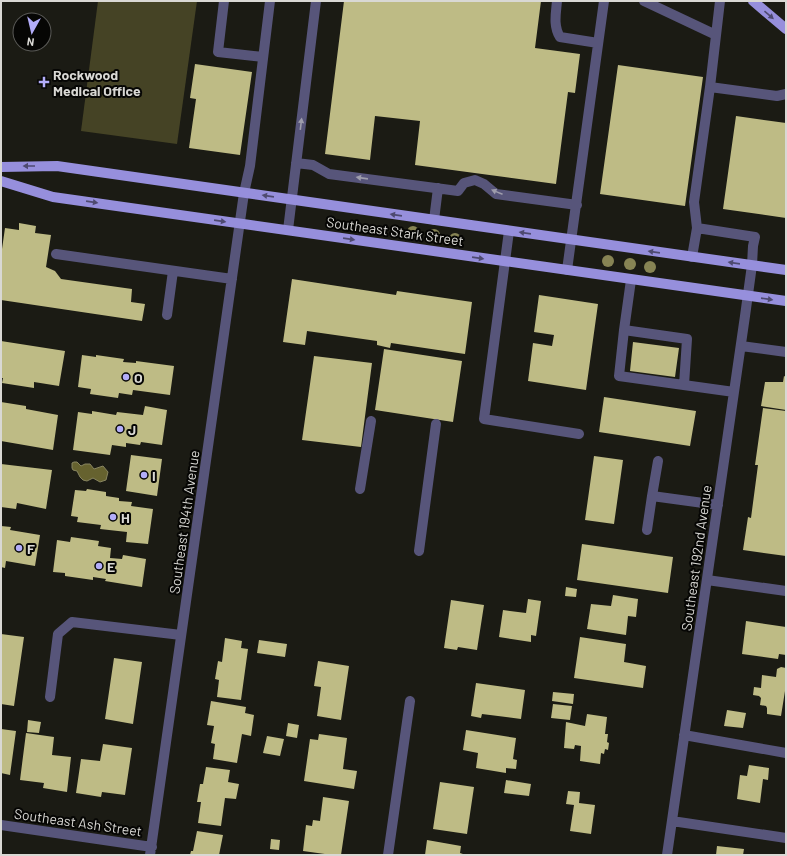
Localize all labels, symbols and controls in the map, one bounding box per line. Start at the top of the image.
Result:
one-way arrow [764,11,775,20]
north arrow [12,12,52,52]
text: N [26,35,35,49]
place label: Rockwood Medical Office [53,66,141,99]
marker: Rockwood Medical Office [38,76,50,88]
one-way arrow [298,118,304,130]
one-way arrow [22,163,35,169]
one-way arrow [356,175,368,181]
one-way arrow [491,189,503,196]
one-way arrow [262,193,274,199]
one-way arrow [86,199,98,205]
one-way arrow [390,212,403,218]
street label: Southeast Stark Street [325,213,465,249]
one-way arrow [214,218,226,224]
one-way arrow [519,230,531,236]
one-way arrow [343,236,355,242]
one-way arrow [648,249,660,255]
one-way arrow [472,255,484,261]
one-way arrow [727,260,740,266]
one-way arrow [761,296,773,302]
place label: O [134,369,143,386]
marker: O [121,372,131,382]
place label: J [128,421,136,438]
marker: J [115,424,125,434]
street label: Southeast 194th Avenue [166,449,202,595]
place label: I [152,467,156,484]
marker: I [139,470,149,480]
street label: Southeast 192nd Avenue [677,484,715,632]
place label: H [121,509,130,526]
marker: H [108,512,118,522]
place label: F [27,540,35,557]
marker: F [14,543,24,553]
place label: E [107,558,115,575]
marker: E [94,561,104,571]
street label: Southeast Ash Street [13,805,143,839]

